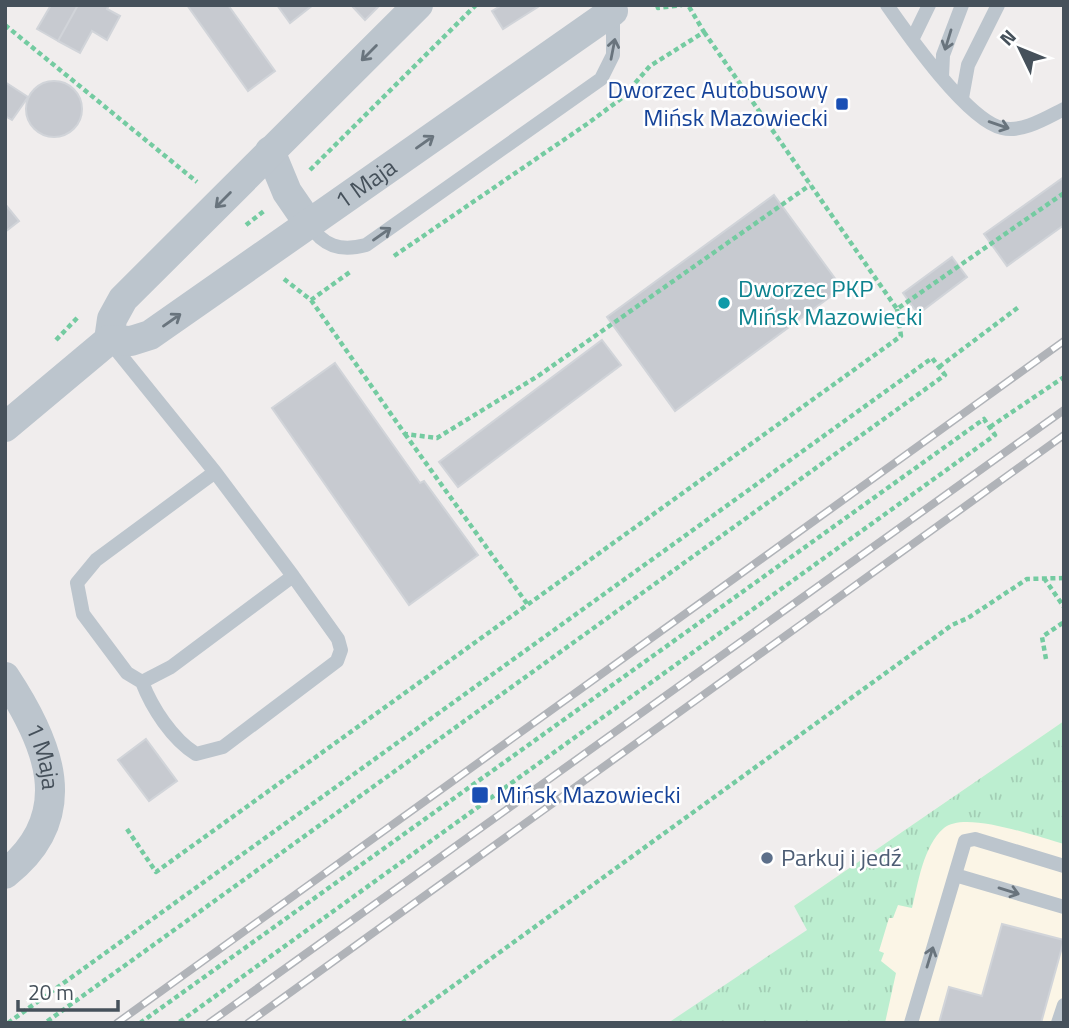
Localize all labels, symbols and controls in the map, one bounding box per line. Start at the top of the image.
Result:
north arrow [985,14,1055,84]
text: N [992,22,1022,52]
one-way arrow [940,29,953,51]
one-way arrow [606,38,620,61]
one-way arrow [361,45,378,62]
place label: Dworzec Autobusowy Mińsk Mazowiecki [608,71,828,135]
marker: Dworzec Autobusowy Mińsk Mazowiecki [834,96,850,112]
one-way arrow [988,120,1009,132]
one-way arrow [415,135,434,149]
street label: 1 Maja [327,149,404,217]
one-way arrow [214,191,231,208]
one-way arrow [372,227,391,241]
place label: Dworzec PKP Mińsk Mazowiecki [738,270,923,334]
marker: Dworzec PKP Mińsk Mazowiecki [716,295,732,311]
one-way arrow [162,313,181,327]
street label: 1 Maja [17,717,69,791]
place label: Mińsk Mazowiecki [496,776,681,812]
marker: Mińsk Mazowiecki [470,785,490,805]
place label: Parkuj i jedź [781,839,902,875]
marker: Parkuj i jedź [759,850,775,866]
one-way arrow [998,886,1020,899]
one-way arrow [925,947,938,969]
scale bar [18,968,117,1012]
text: 20 m [28,976,74,1008]

